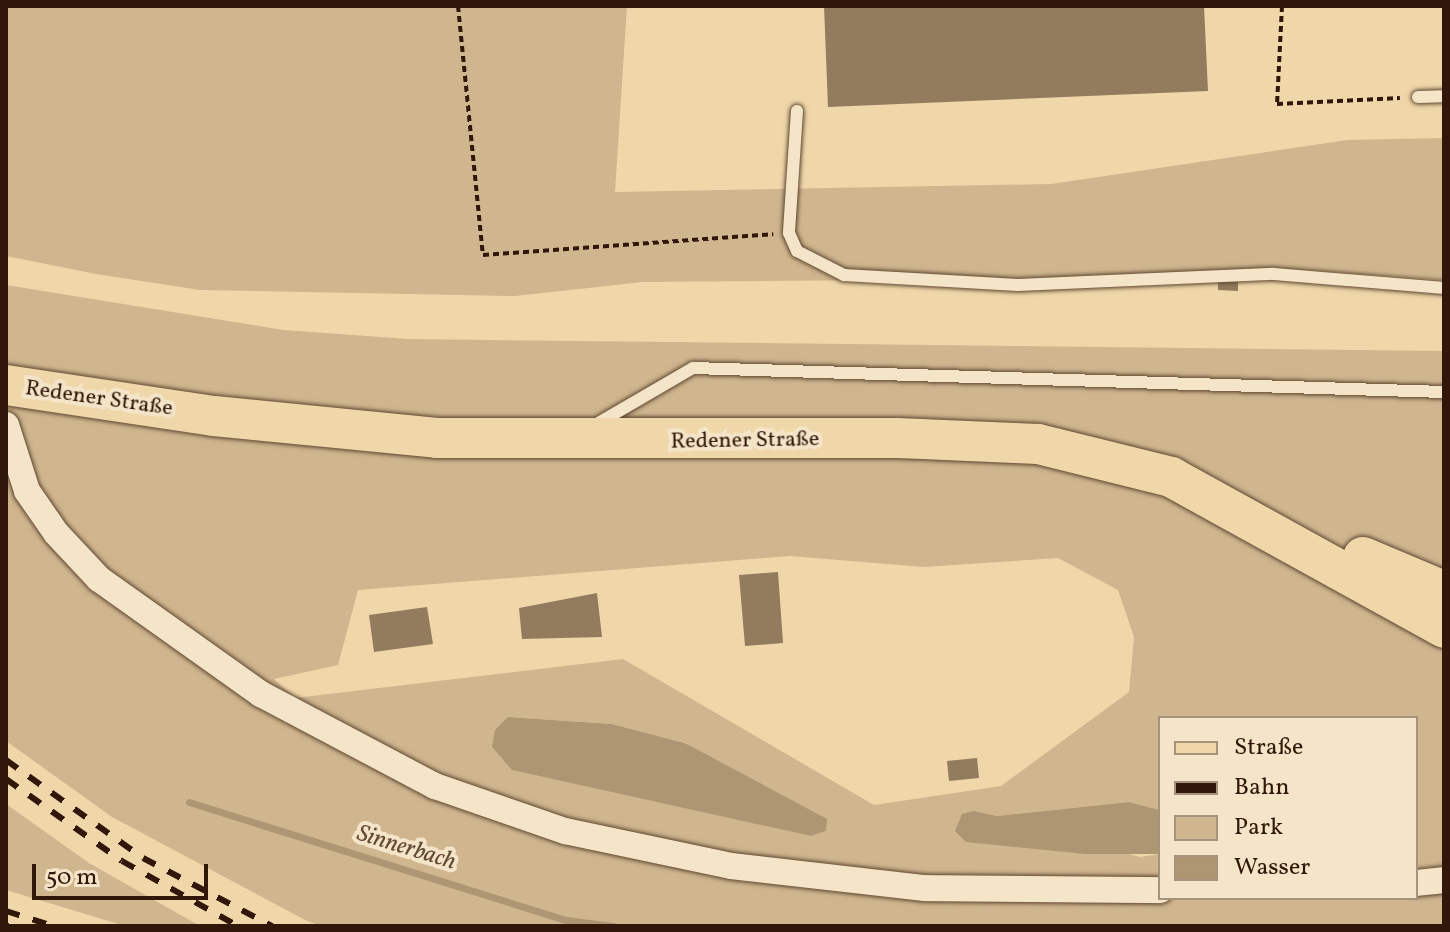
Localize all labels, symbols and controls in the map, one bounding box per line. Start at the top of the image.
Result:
street label: Redener Straße [24,376,174,422]
street label: Redener Straße [670,427,820,455]
legend [1158,716,1418,900]
text: Straße [1234,731,1303,765]
text: Bahn [1234,771,1290,805]
text: Park [1234,811,1283,845]
water label: Sinnerbach [353,820,459,878]
scale bar [36,848,212,898]
text: Wasser [1234,851,1310,885]
text: 50 m [46,861,98,895]

